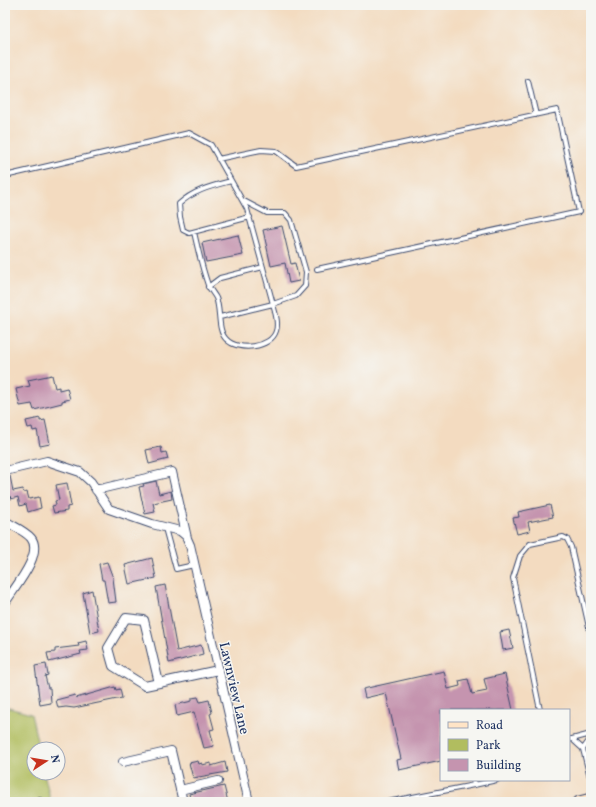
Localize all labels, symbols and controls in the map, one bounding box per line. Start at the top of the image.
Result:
street label: Lawnview Lane [214,640,253,737]
legend [440,709,570,781]
text: Road [476,718,503,734]
text: Park [476,738,501,754]
north arrow [26,741,66,781]
text: N [46,754,62,765]
text: Building [476,758,521,774]

